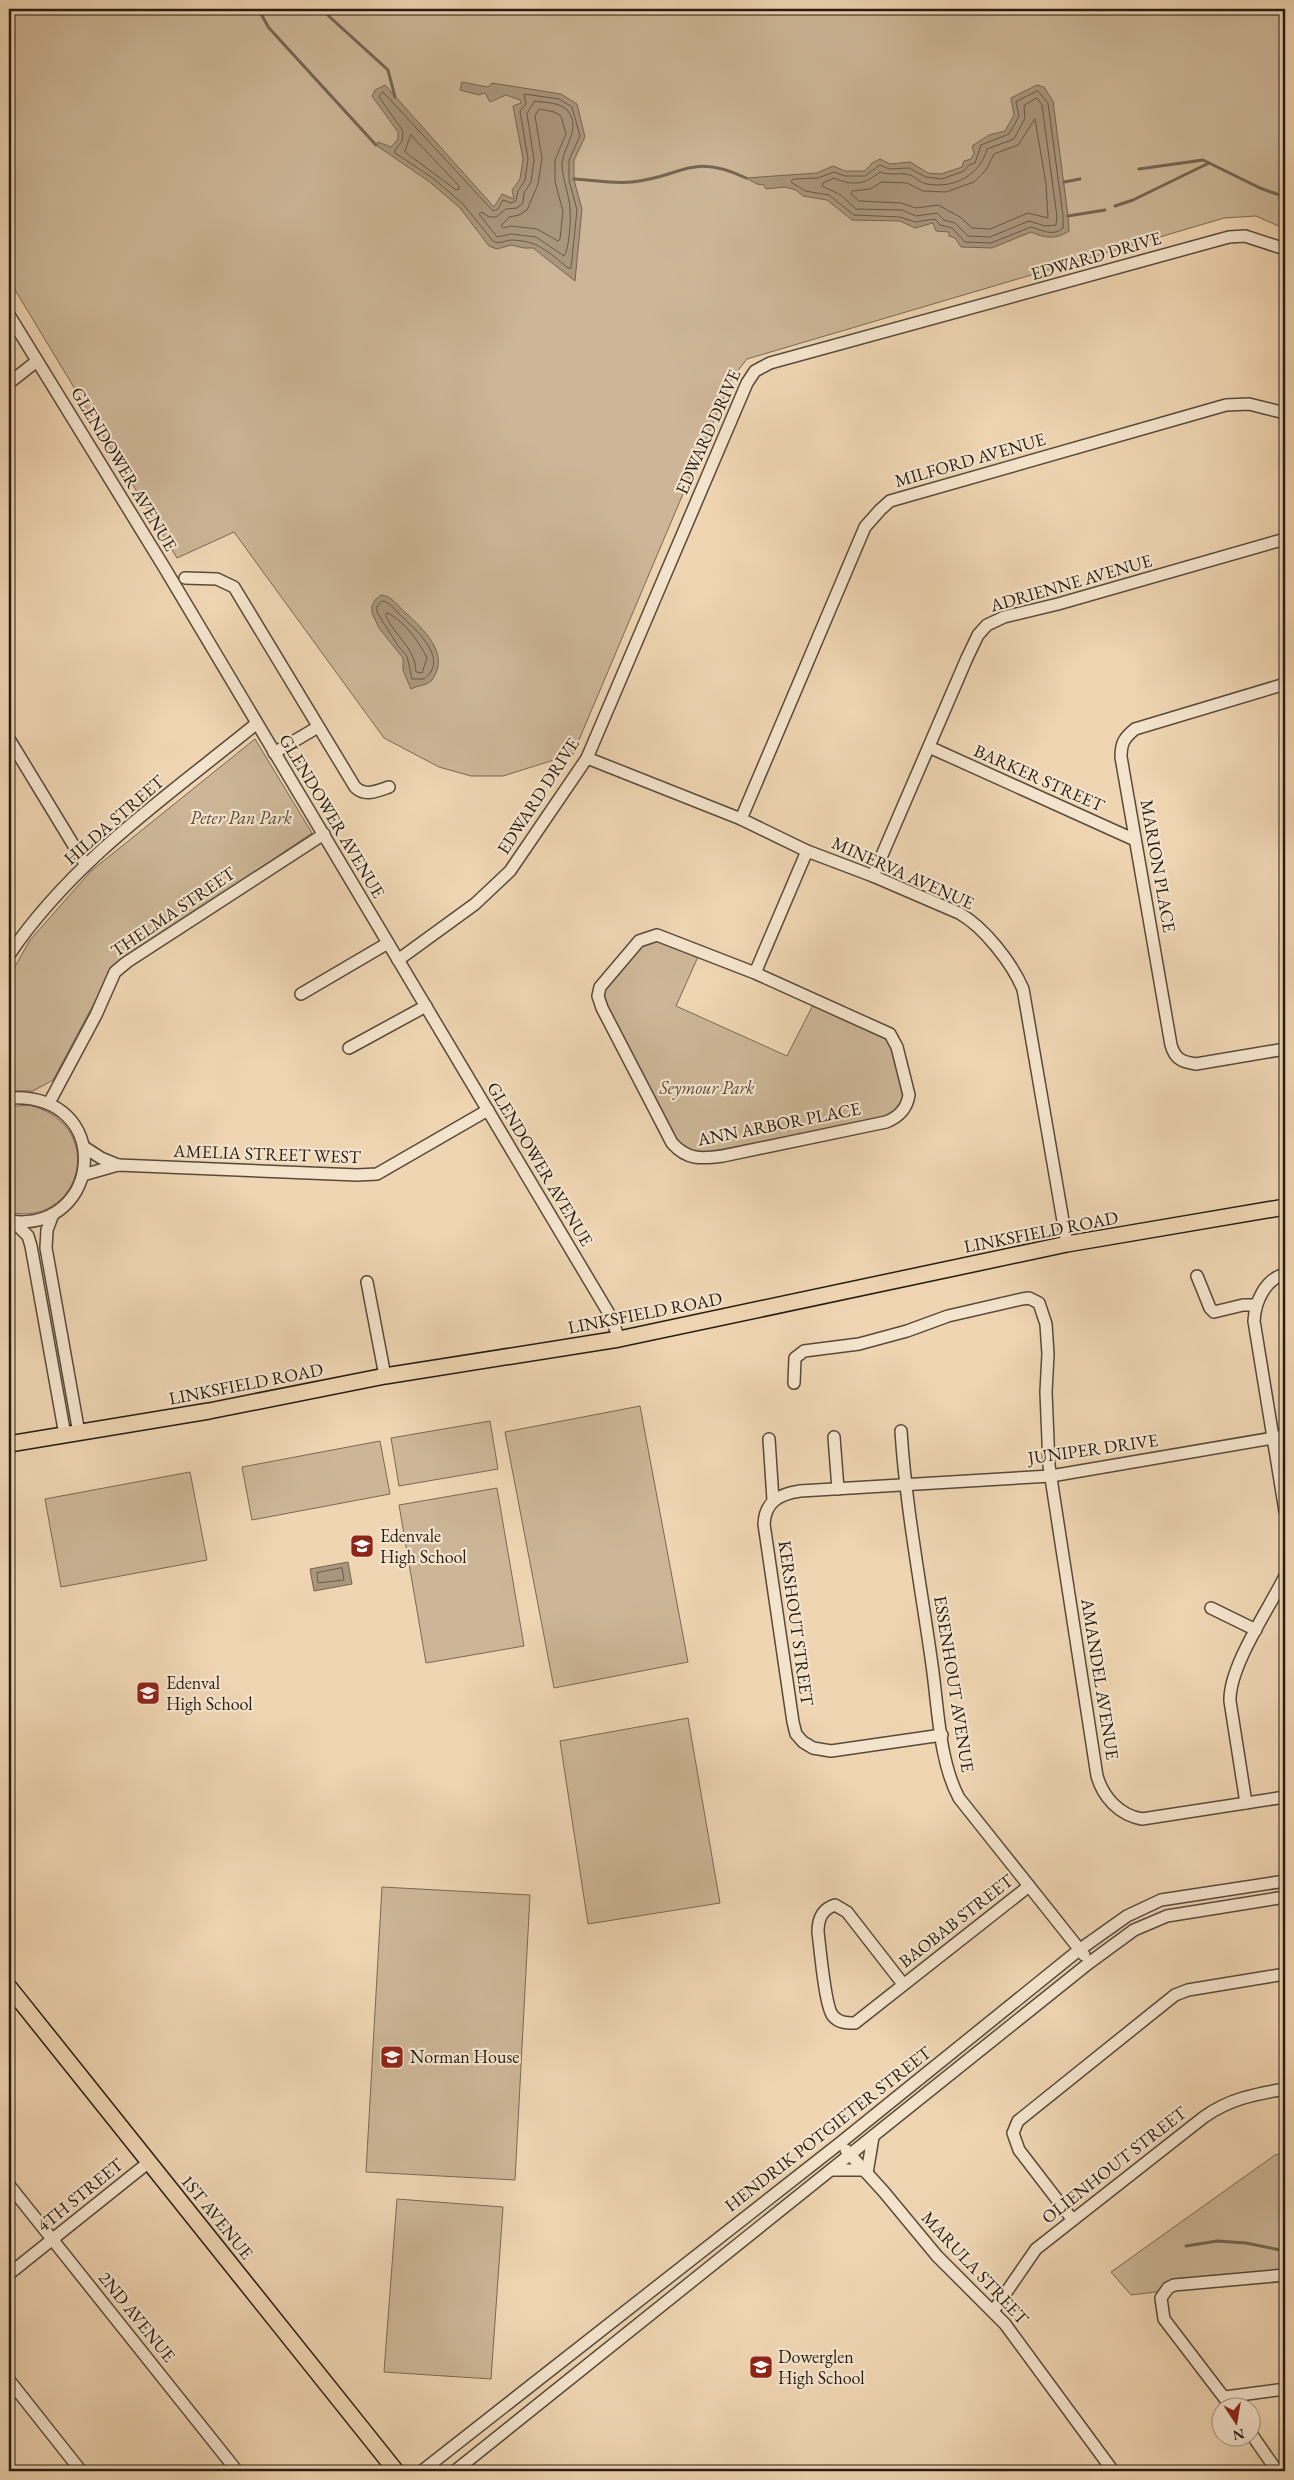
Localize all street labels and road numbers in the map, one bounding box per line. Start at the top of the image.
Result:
street label: EDWARD DRIVE [1028,226,1164,285]
street label: EDWARD DRIVE [670,366,745,498]
street label: GLENDOWER AVENUE [66,382,183,555]
street label: MILFORD AVENUE [892,427,1048,492]
street label: ADRIENNE AVENUE [986,548,1154,617]
street label: GLENDOWER AVENUE [274,729,391,902]
street label: EDWARD DRIVE [491,733,584,858]
street label: BARKER STREET [970,738,1109,817]
street label: HILDA STREET [59,769,169,870]
street label: MARION PLACE [1135,798,1181,934]
street label: MINERVA AVENUE [829,831,978,914]
street label: THELMA STREET [106,861,240,962]
street label: GLENDOWER AVENUE [482,1077,599,1250]
street label: ANN ARBOR PLACE [694,1096,863,1151]
street label: AMELIA STREET WEST [172,1139,362,1168]
street label: LINKSFIELD ROAD [962,1205,1120,1258]
street label: LINKSFIELD ROAD [566,1286,724,1339]
street label: LINKSFIELD ROAD [167,1357,325,1410]
street label: JUNIPER DRIVE [1024,1428,1159,1469]
street label: KERSHOUT STREET [774,1539,820,1708]
street label: ESSENHOUT AVENUE [929,1594,980,1774]
street label: AMANDEL AVENUE [1076,1596,1125,1761]
street label: BAOBAB STREET [894,1868,1018,1972]
street label: HENDRIK POTGIETER STREET [720,2040,936,2216]
street label: OLIENHOUT STREET [1037,2100,1192,2228]
street label: 4TH STREET [32,2152,128,2236]
street label: 1ST AVENUE [176,2170,259,2264]
street label: MARULA STREET [917,2206,1035,2330]
street label: 2ND AVENUE [94,2267,181,2367]

